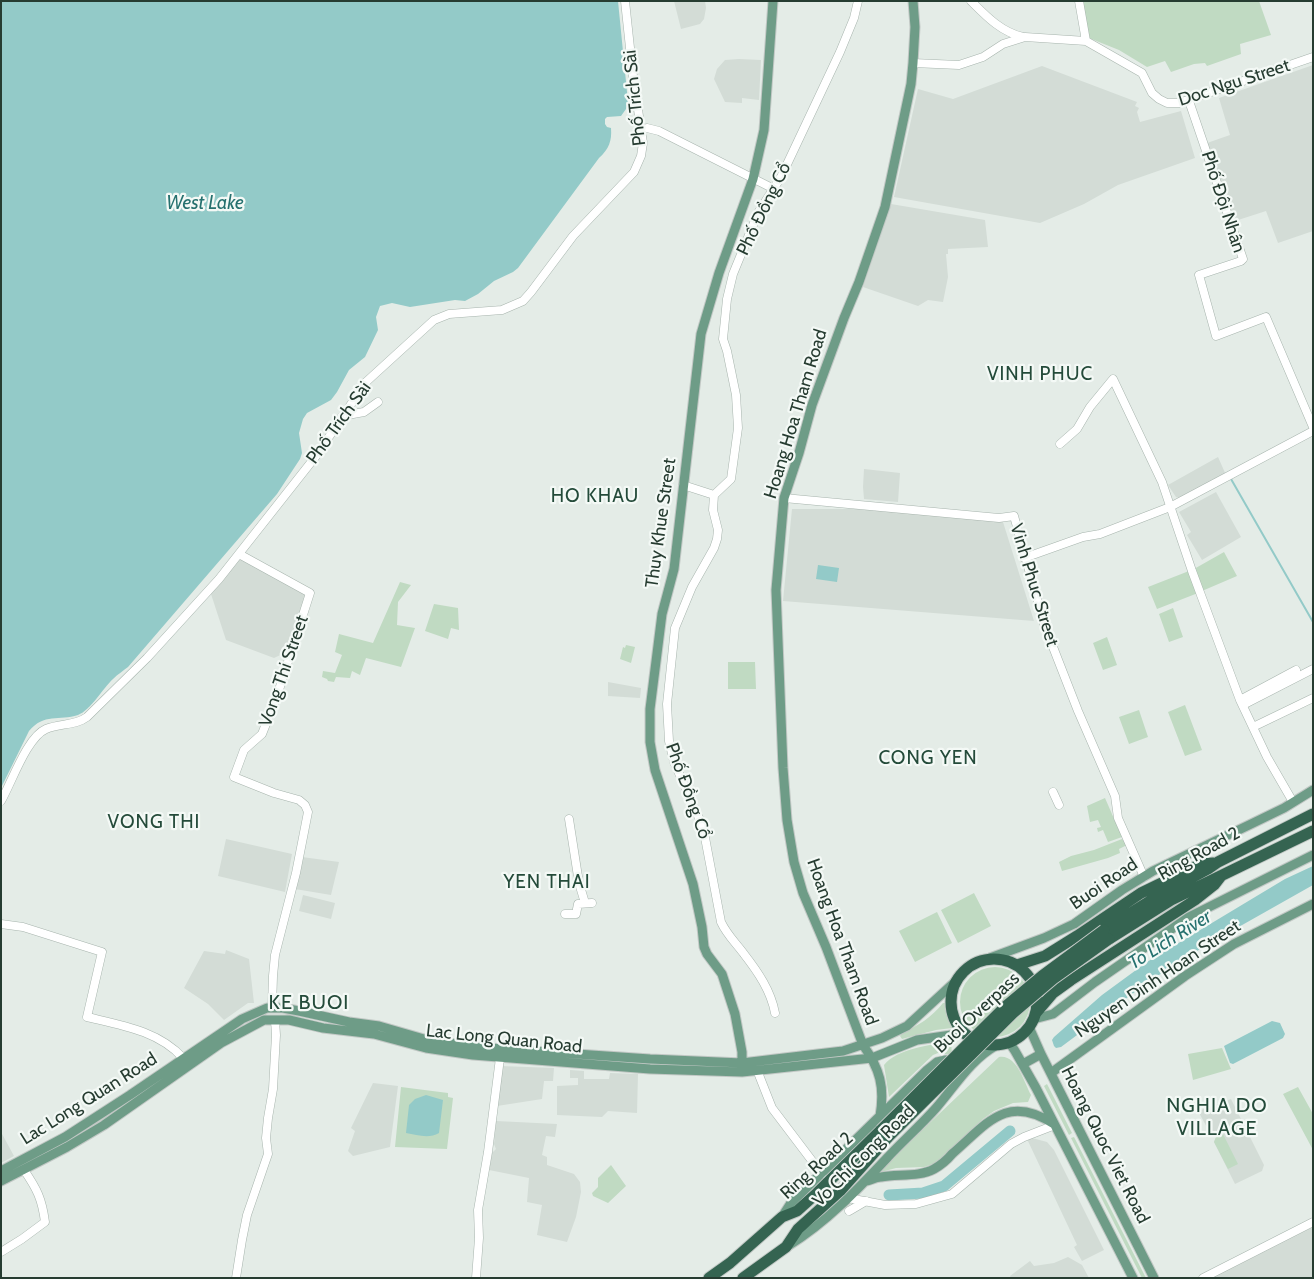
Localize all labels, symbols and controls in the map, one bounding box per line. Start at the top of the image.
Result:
street label: Phố Trích Sài [619,49,651,147]
street label: Doc Ngu Street [1175,55,1293,111]
street label: Phố Đội Nhân [1196,148,1250,256]
street label: Phố Đồng Cổ [732,159,796,259]
water label: West Lake [166,192,244,214]
street label: Hoang Hoa Tham Road [760,327,832,501]
district label: VINH PHUC [986,363,1094,385]
street label: Phố Trích Sài [302,378,376,468]
street label: Thuy Khue Street [641,457,681,589]
district label: HO KHAU [550,485,640,507]
street label: Vinh Phuc Street [1005,521,1063,649]
street label: Vong Thi Street [255,613,313,729]
street label: Phố Đồng Cổ [661,740,715,842]
district label: CONG YEN [877,747,979,769]
district label: VONG THI [107,811,201,833]
street label: Ring Road 2 [1154,823,1244,885]
street label: Buoi Road [1066,854,1142,914]
street label: Hoang Hoa Tham Road [802,856,882,1028]
district label: YEN THAI [502,871,592,893]
water label: To Lich River [1124,905,1216,975]
street label: Nguyen Dinh Hoan Street [1071,916,1245,1042]
street label: Buoi Overpass [930,968,1024,1058]
district label: KE BUOI [268,991,350,1015]
street label: Lac Long Quan Road [425,1020,583,1058]
street label: Lac Long Quan Road [17,1048,161,1150]
street label: Hoang Quoc Viet Road [1056,1063,1154,1227]
district label: NGHIA DO VILLAGE [1165,1094,1269,1141]
street label: Vo Chi Cong Road [808,1100,920,1212]
street label: Ring Road 2 [776,1128,858,1204]

